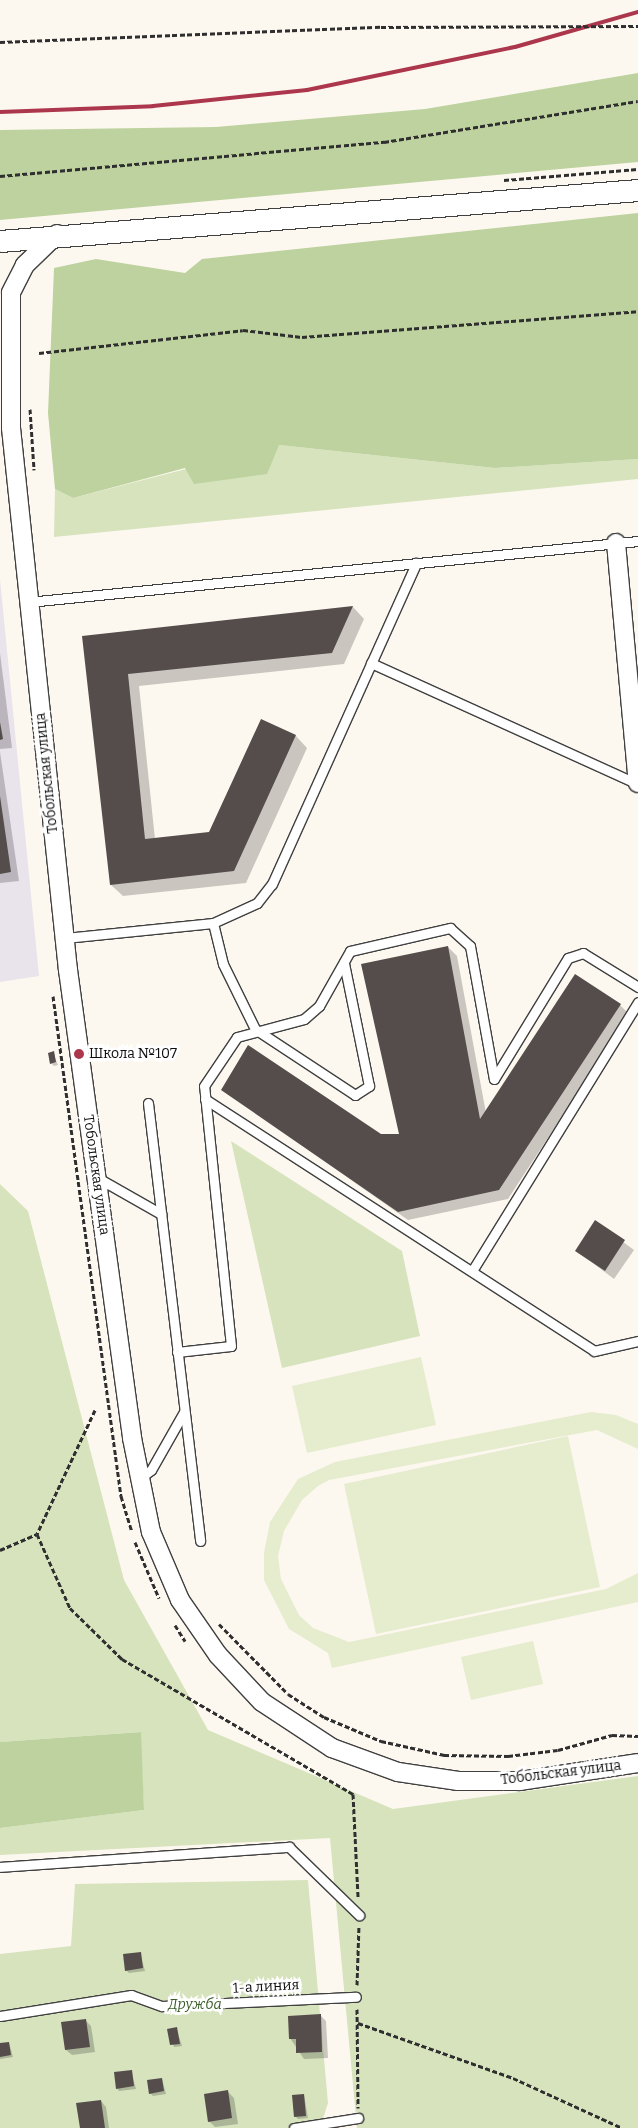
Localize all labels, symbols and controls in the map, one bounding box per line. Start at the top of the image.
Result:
street label: Тобольская улица [32,712,62,834]
place label: Школа №107 [89,1046,177,1062]
marker: Школа №107 [73,1048,85,1060]
street label: Тобольская улица [79,1114,113,1236]
street label: Тобольская улица [500,1757,622,1789]
street label: 1-а линия [232,1977,300,1997]
park label: Дружба [168,1997,222,2013]

